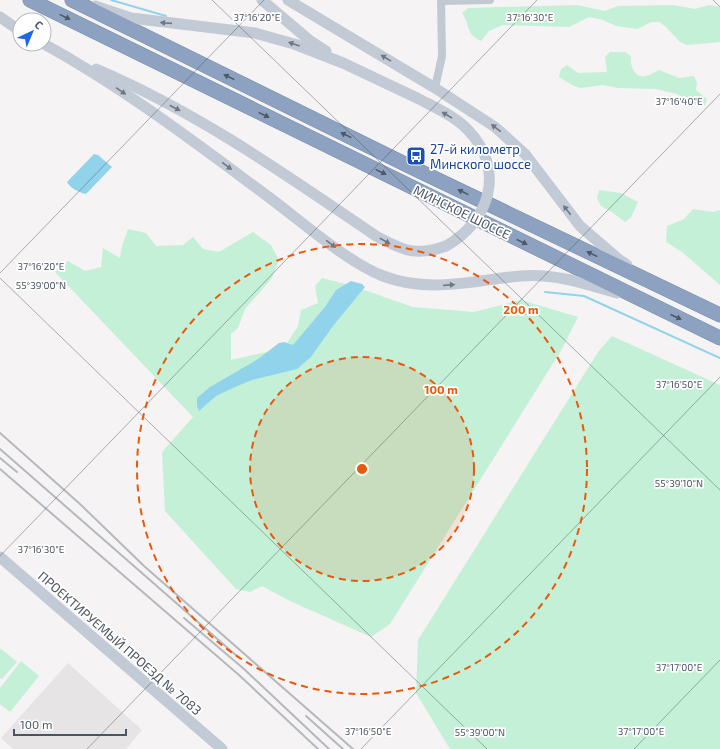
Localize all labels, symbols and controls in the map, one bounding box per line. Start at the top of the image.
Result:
text: 37°16'20"E [234,11,281,23]
text: 37°16'30"E [507,11,554,23]
north arrow [12,12,52,52]
one-way arrow [60,14,71,20]
text: С [32,18,47,32]
one-way arrow [160,20,172,27]
one-way arrow [288,41,300,47]
one-way arrow [380,55,392,62]
one-way arrow [224,74,235,81]
one-way arrow [116,87,126,95]
text: 37°16'40"E [655,95,703,107]
one-way arrow [169,105,181,111]
one-way arrow [442,111,452,119]
one-way arrow [258,112,270,118]
one-way arrow [490,124,501,132]
one-way arrow [340,132,352,138]
place label: 27-й километр Минского шоссе [430,141,531,172]
bus stop icon: 27-й километр Минского шоссе [405,145,427,167]
one-way arrow [222,162,232,170]
one-way arrow [375,169,386,175]
street label: МИНСКОЕ ШОССЕ [411,182,513,242]
one-way arrow [457,189,468,195]
one-way arrow [563,204,572,215]
one-way arrow [380,238,391,244]
one-way arrow [517,239,528,245]
one-way arrow [326,240,337,248]
one-way arrow [587,251,598,257]
text: 37°16'20"E [18,260,65,272]
text: 55°39'00"N [16,279,66,291]
one-way arrow [443,282,455,289]
text: 200 m [503,302,539,316]
one-way arrow [670,314,682,320]
text: 37°16'50"E [656,378,703,390]
text: 100 m [424,382,458,396]
centre of rings [355,462,369,476]
text: 55°39'10"N [655,477,703,489]
text: 37°16'30"E [18,543,65,555]
street label: ПРОЕКТИРУЕМЫЙ ПРОЕЗД № 7083 [35,568,205,718]
text: 37°17'00"E [656,661,703,673]
scale bar [14,711,126,737]
text: 100 m [20,717,52,731]
text: 37°16'50"E [345,725,392,737]
text: 37°17'00"E [618,725,665,737]
text: 55°39'00"N [455,726,505,738]

